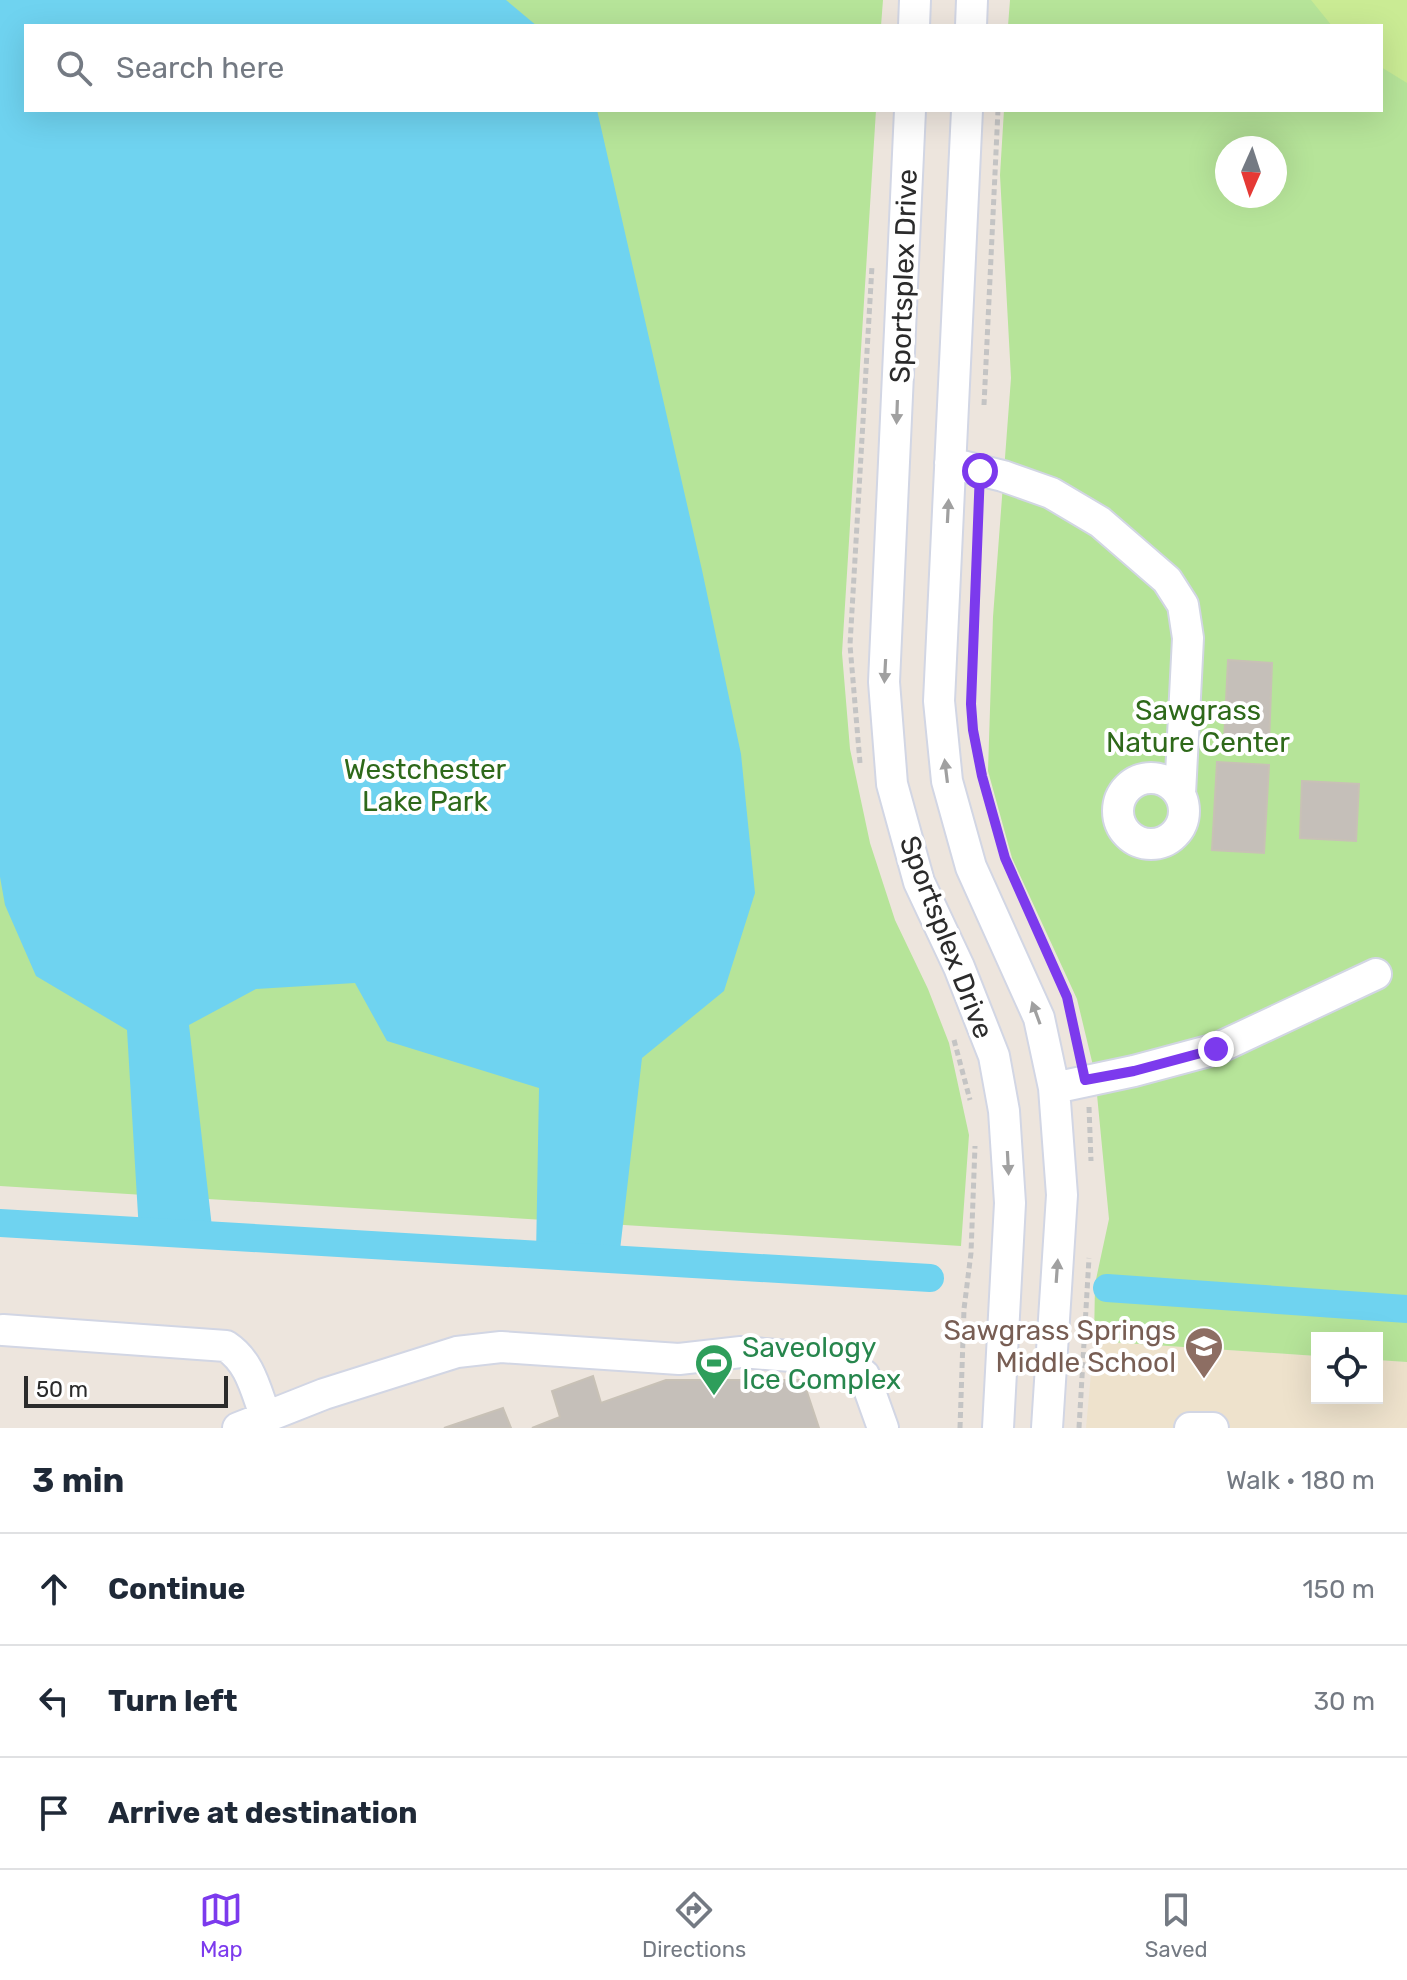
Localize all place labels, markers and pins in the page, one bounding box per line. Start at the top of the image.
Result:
place label: Sawgrass Springs Middle School [944,1314,1176,1379]
school or university icon: Sawgrass Springs Middle School [1183,1325,1225,1380]
place label: Saveology Ice Complex [742,1331,901,1396]
sports icon: Saveology Ice Complex [693,1342,735,1397]

